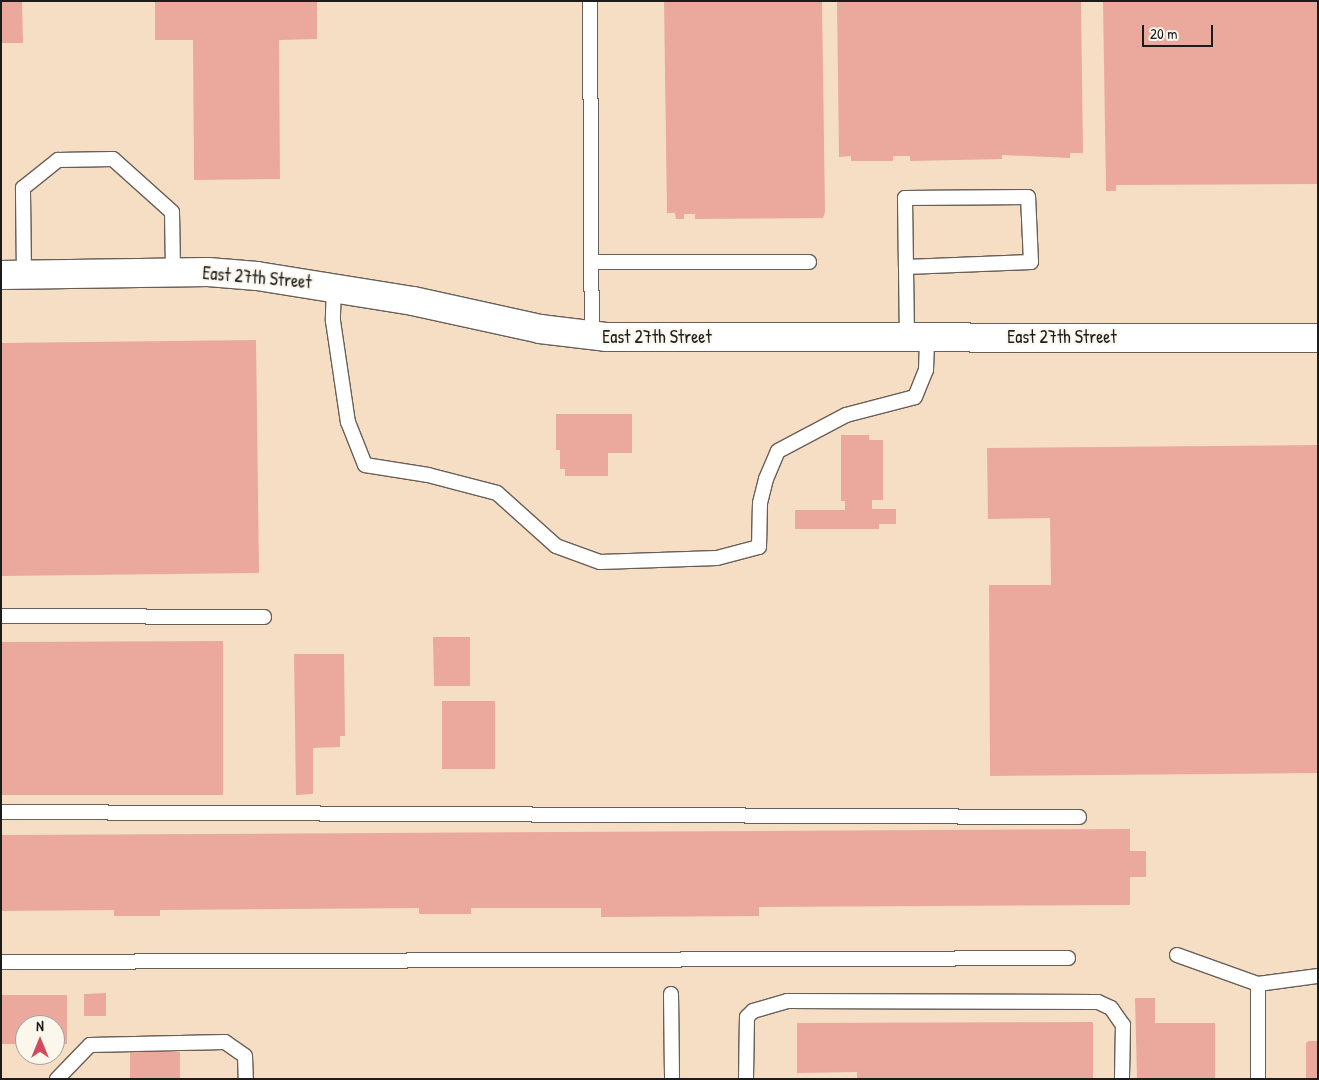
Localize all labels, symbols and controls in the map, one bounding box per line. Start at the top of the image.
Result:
scale bar [1144,15,1215,47]
text: 20 m [1150,23,1177,44]
street label: East 27th Street [202,262,312,294]
street label: East 27th Street [602,326,712,348]
street label: East 27th Street [1007,326,1117,348]
north arrow [15,1015,65,1065]
text: N [36,1016,44,1035]

